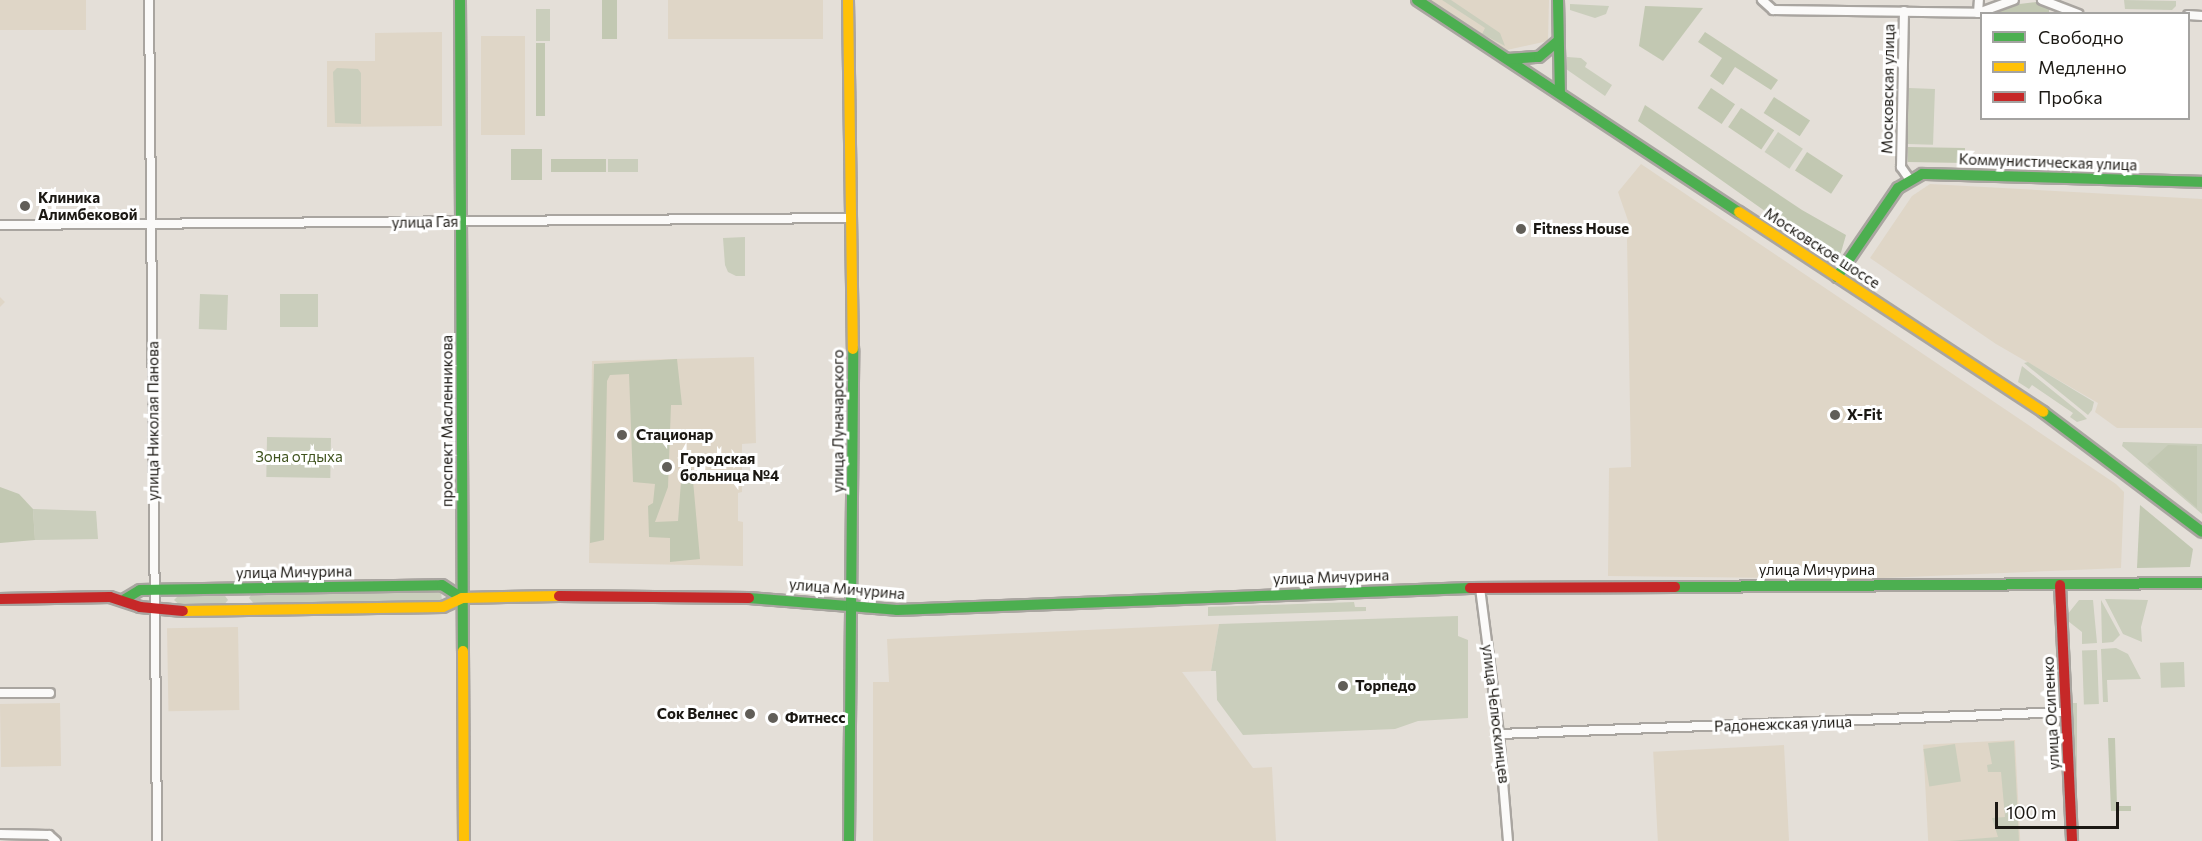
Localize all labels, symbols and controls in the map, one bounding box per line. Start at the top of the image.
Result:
legend [1980,12,2190,120]
street label: Московская улица [1878,24,1898,154]
text: Свободно [2038,26,2124,48]
text: Медленно [2038,56,2127,78]
text: Пробка [2038,86,2103,108]
street label: Коммунистическая улица [1958,150,2138,174]
place label: Клиника Алимбековой [38,188,138,223]
marker: Клиника Алимбековой [16,197,34,215]
street label: Московское шоссе [1761,204,1883,292]
street label: улица Гая [391,212,459,232]
place label: Fitness House [1533,220,1629,238]
marker: Fitness House [1514,222,1528,236]
street label: проспект Масленникова [438,335,456,507]
street label: улица Николая Панова [144,341,162,501]
street label: улица Луначарского [829,349,847,493]
place label: X-Fit [1847,406,1882,424]
marker: X-Fit [1828,408,1842,422]
marker: Стационар [613,426,631,444]
place label: Стационар [636,426,713,444]
park label: Зона отдыха [255,448,343,466]
place label: Городская больница №4 [680,449,779,484]
marker: Городская больница №4 [658,458,676,476]
street label: улица Мичурина [1759,561,1875,579]
street label: улица Мичурина [236,562,352,582]
street label: улица Мичурина [1273,566,1389,588]
street label: улица Мичурина [788,575,906,603]
street label: улица Челюскинцев [1479,643,1513,785]
street label: улица Осипенко [2039,656,2063,770]
place label: Торпедо [1355,677,1416,695]
marker: Торпедо [1336,679,1350,693]
place label: Сок Велнес [657,705,738,723]
marker: Сок Велнес [743,707,757,721]
place label: Фитнесс [785,709,845,727]
marker: Фитнесс [766,711,780,725]
street label: Радонежская улица [1714,713,1852,735]
scale bar [1998,790,2122,828]
text: 100 m [2006,801,2056,823]

